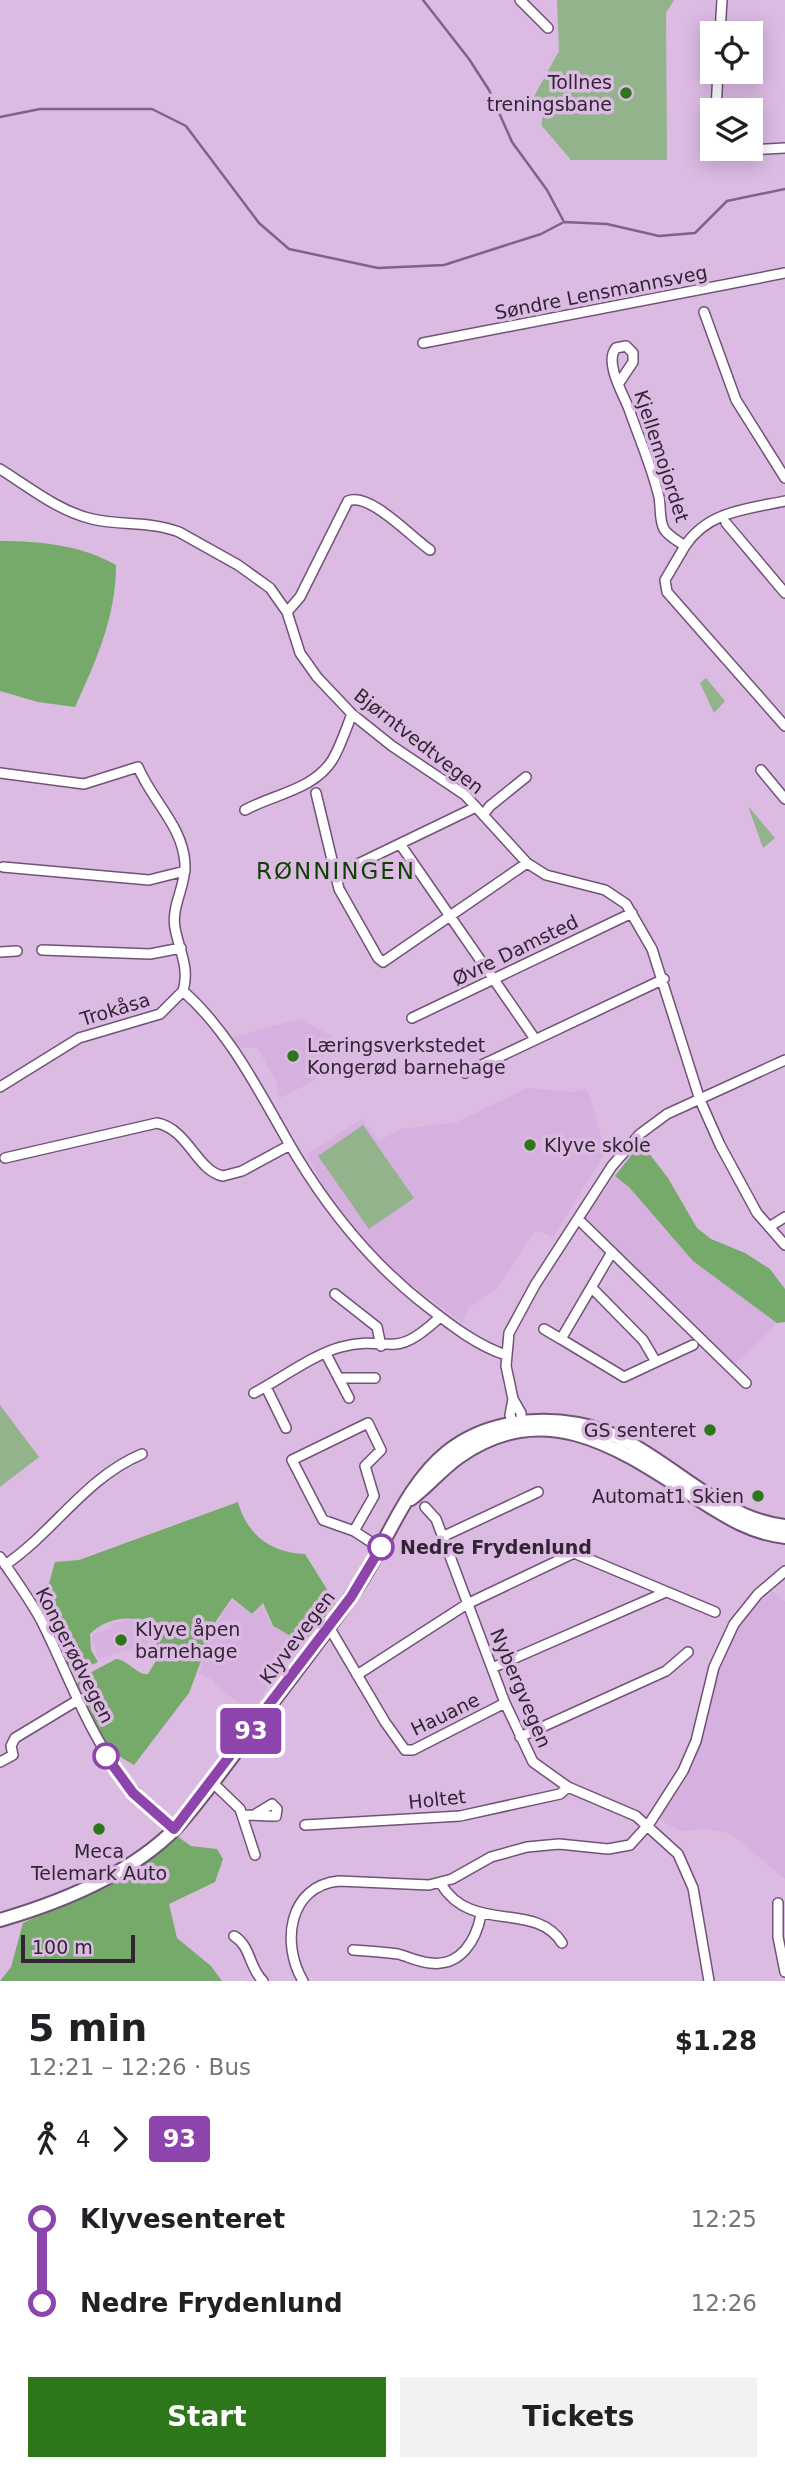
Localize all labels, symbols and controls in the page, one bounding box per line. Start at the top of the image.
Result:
map controls [700,21,763,161]
button: locate [700,21,763,84]
place label: Tollnes treningsbane [487,71,612,115]
marker: Tollnes treningsbane [618,85,634,101]
button: layers [700,98,763,161]
street label: Søndre Lensmannsveg [493,261,709,323]
street label: Kjellemojordet [630,387,694,525]
street label: Bjørntvedtvegen [350,684,488,798]
district label: RØNNINGEN [256,858,416,884]
street label: Øvre Damsted [449,910,581,990]
street label: Trokåsa [77,988,152,1030]
place label: Læringsverkstedet Kongerød barnehage [307,1034,506,1078]
marker: Læringsverkstedet Kongerød barnehage [285,1048,301,1064]
place label: Klyve skole [544,1134,651,1156]
marker: Klyve skole [522,1137,538,1153]
place label: GS senteret [584,1419,696,1441]
marker: GS senteret [702,1422,718,1438]
place label: Automat1 Skien [592,1485,744,1507]
marker: Automat1 Skien [750,1488,766,1504]
marker: Nedre Frydenlund [368,1534,394,1560]
place label: Nedre Frydenlund [400,1536,592,1558]
street label: Kongerødvegen [31,1584,119,1726]
street label: Klyvevegen [255,1586,339,1688]
place label: Klyve åpen barnehage [135,1618,240,1662]
street label: Nybergvegen [486,1625,556,1751]
marker: Klyve åpen barnehage [113,1632,129,1648]
street label: Hauane [407,1688,483,1740]
line badge: 93 [219,1708,282,1754]
text: 93 [234,1717,268,1745]
unlabelled marker [93,1743,119,1769]
street label: Holtet [407,1785,467,1813]
marker: Meca Telemark Auto [91,1821,107,1837]
place label: Meca Telemark Auto [30,1840,167,1884]
scale bar [21,1932,135,1964]
text: 100 m [32,1936,93,1958]
text: 5 min [28,2006,147,2050]
text: $1.28 [675,2026,757,2056]
text: 12:21 – 12:26 · Bus [28,2054,251,2080]
icon: walk [28,2120,66,2158]
icon: forward [101,2120,139,2158]
text: 93 [163,2125,196,2153]
text: 4 [76,2126,91,2152]
text: Klyvesenteret [80,2204,285,2234]
text: 12:25 [691,2206,757,2232]
text: Nedre Frydenlund [80,2288,343,2318]
text: 12:26 [691,2290,757,2316]
button: Start [28,2377,386,2457]
button: Tickets [400,2377,757,2457]

